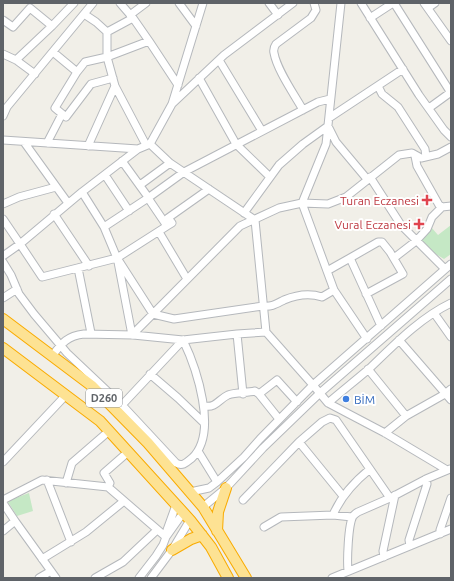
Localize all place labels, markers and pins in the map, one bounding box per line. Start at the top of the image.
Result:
place label: Turan Eczanesi [340,194,419,207]
marker: Turan Eczanesi [422,195,432,205]
place label: Vural Eczanesi [335,218,411,231]
marker: Vural Eczanesi [414,219,424,229]
place label: BİM [354,393,375,406]
marker: BİM [341,394,351,404]

